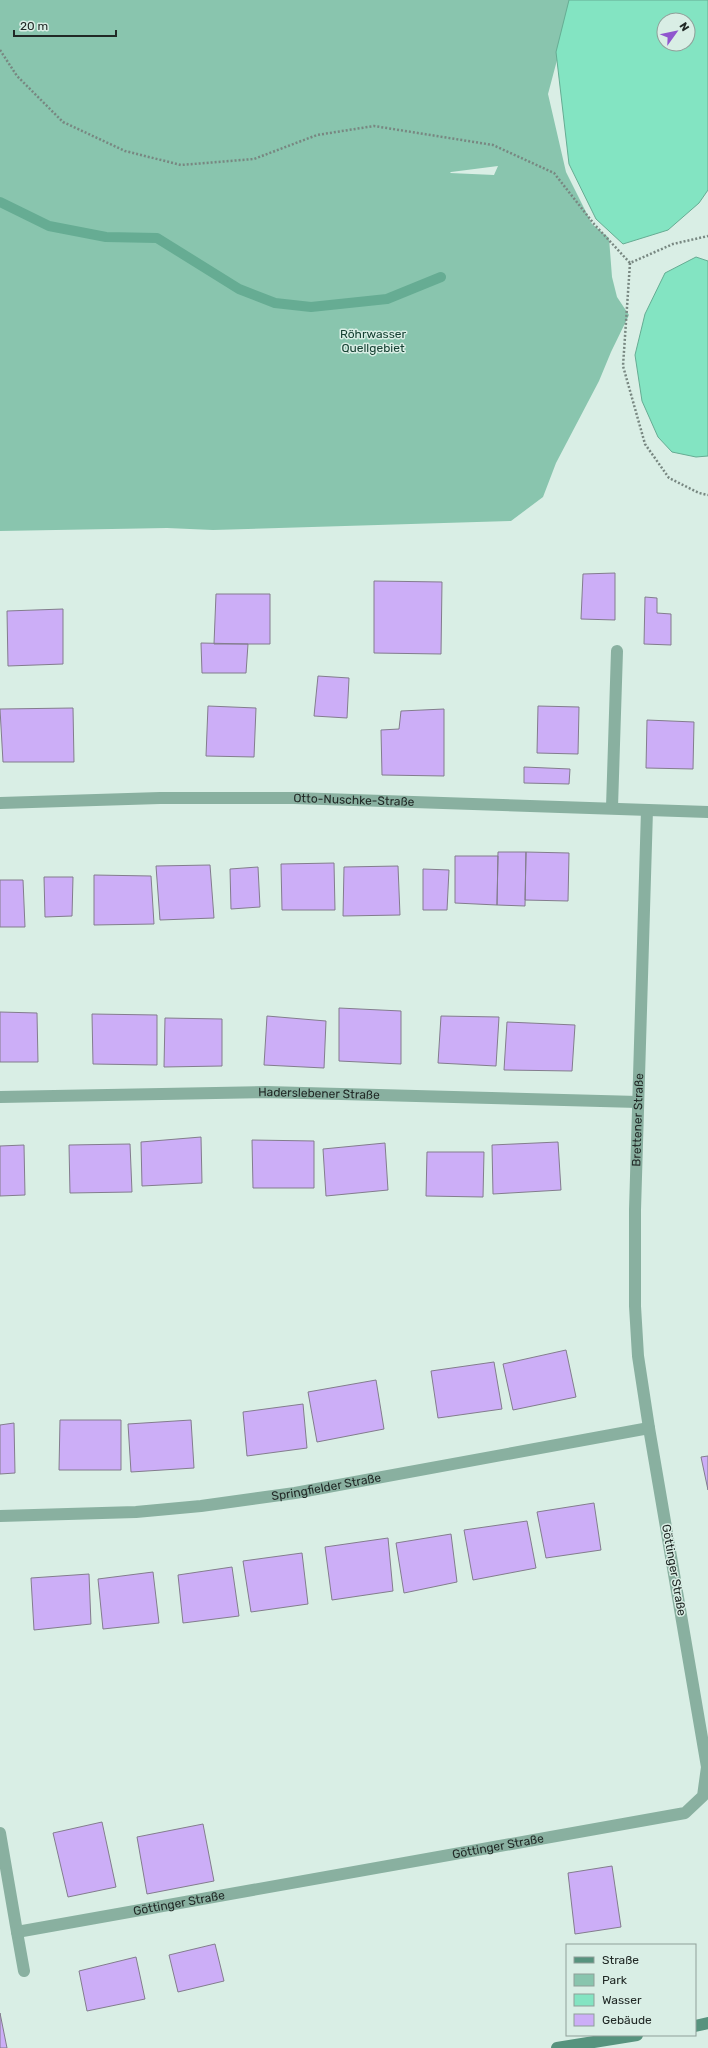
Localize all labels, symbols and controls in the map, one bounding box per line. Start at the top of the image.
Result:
scale bar [14,12,116,38]
north arrow [656,12,696,52]
text: 20 m [20,19,48,33]
text: N [676,20,692,34]
park label: Röhrwasser Quellgebiet [340,327,406,355]
street label: Otto-Nuschke-Straße [293,791,415,809]
street label: Brettener Straße [629,1073,646,1167]
street label: Haderslebener Straße [258,1085,380,1102]
street label: Springfielder Straße [271,1470,382,1503]
street label: Göttinger Straße [659,1523,689,1617]
street label: Göttinger Straße [451,1831,545,1861]
street label: Göttinger Straße [132,1888,226,1918]
legend [566,1944,696,2036]
text: Straße [602,1953,639,1967]
text: Park [602,1973,628,1987]
text: Wasser [602,1993,642,2007]
text: Gebäude [602,2013,652,2027]

